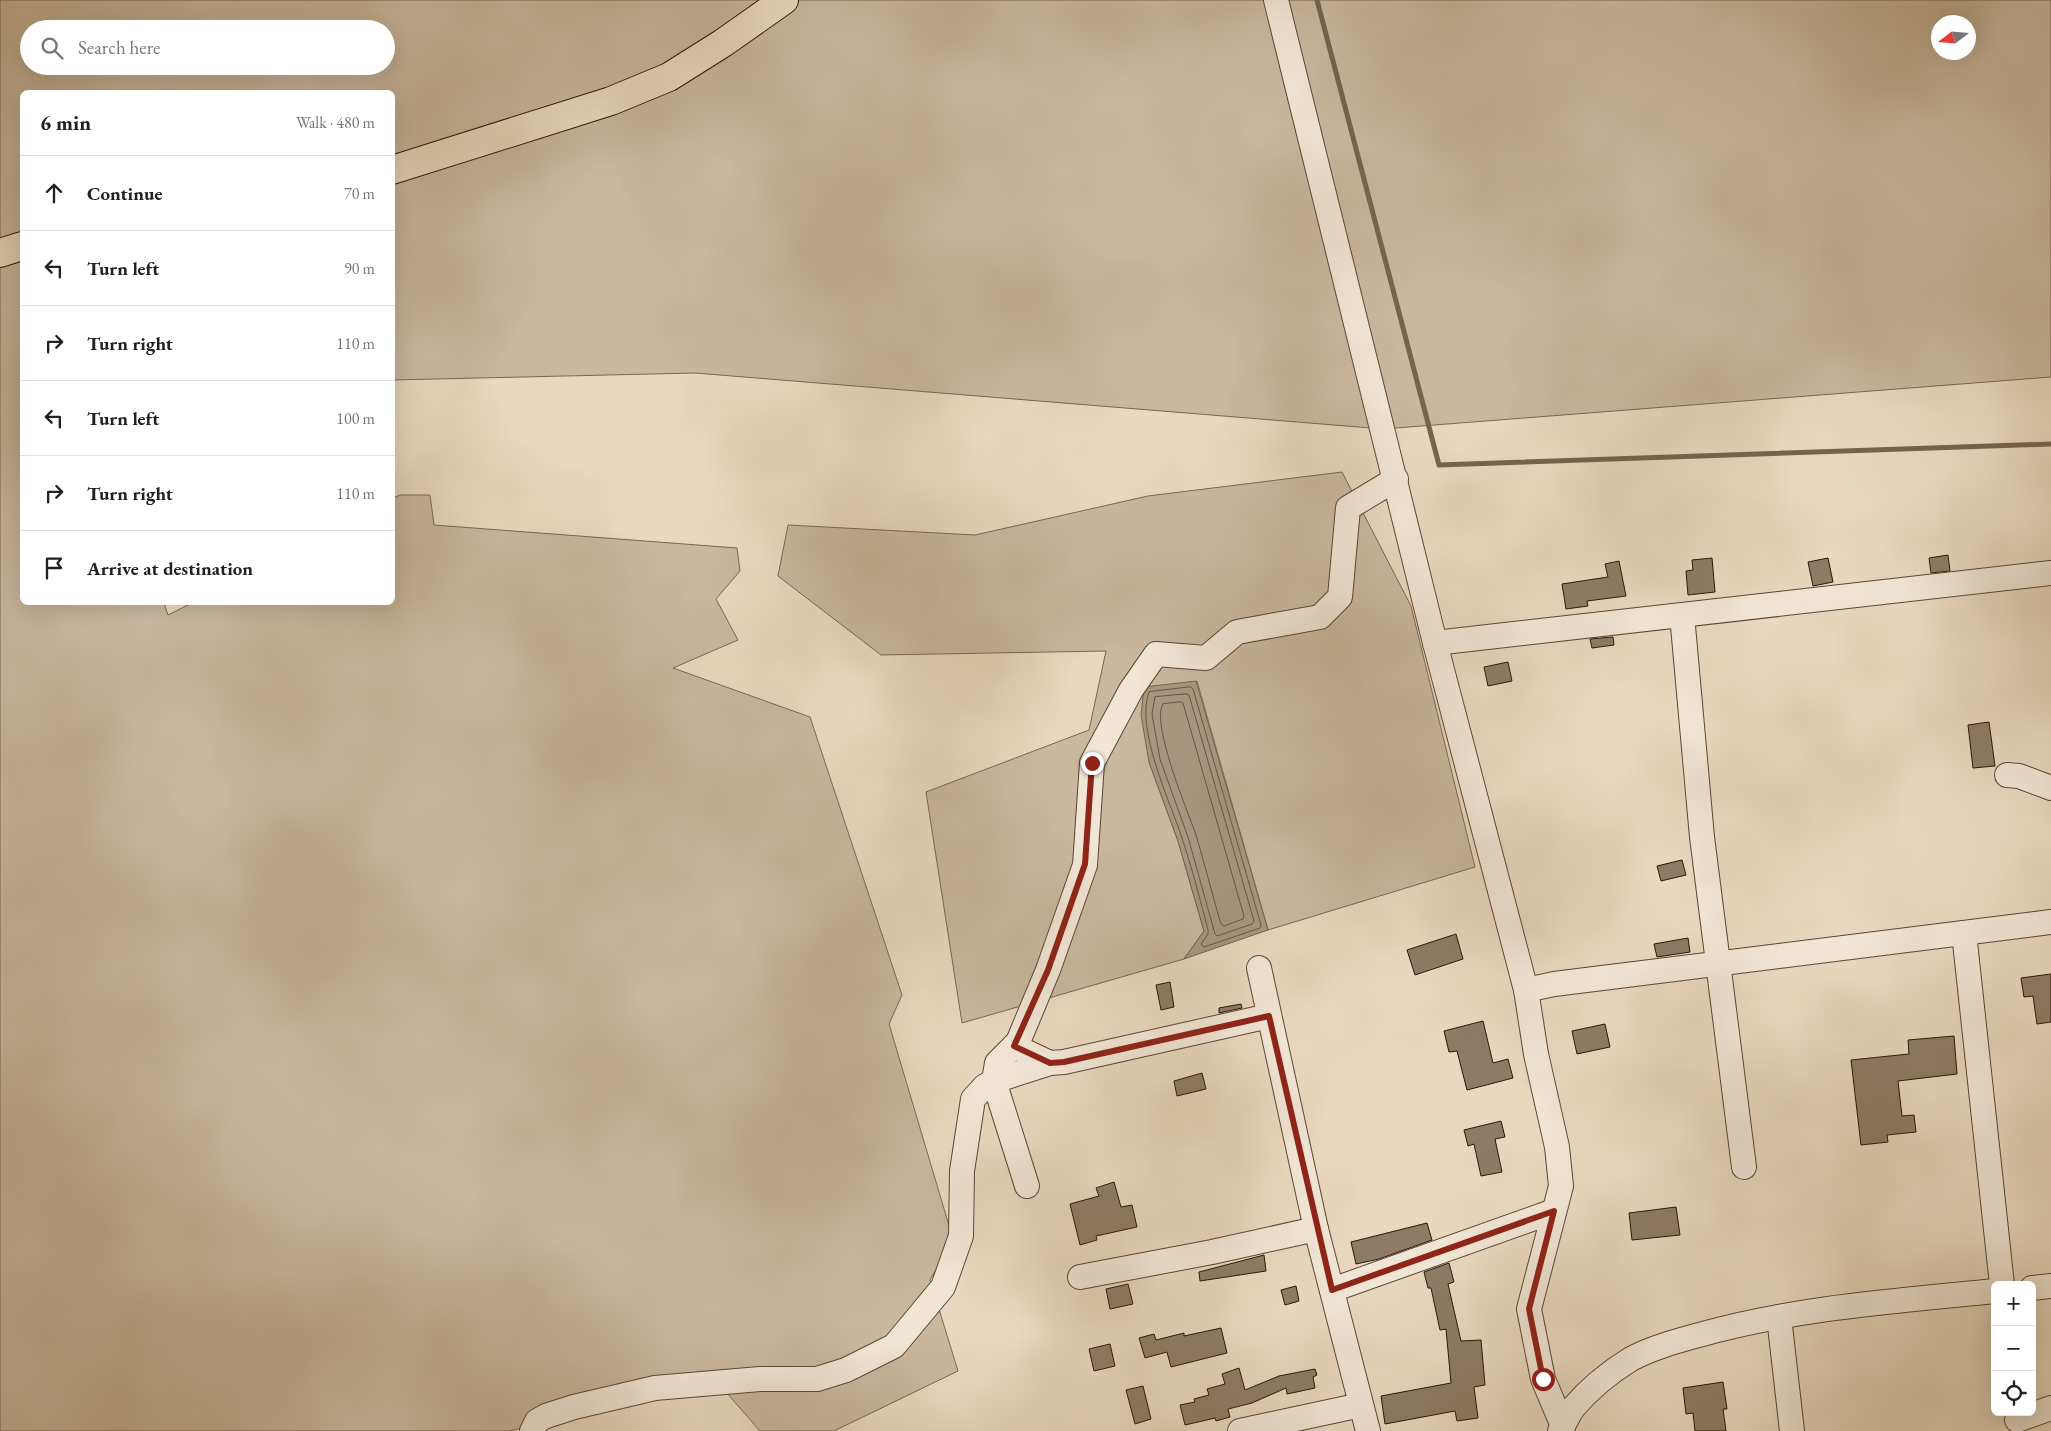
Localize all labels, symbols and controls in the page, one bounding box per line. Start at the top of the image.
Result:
north arrow [1931,15,1976,60]
search box [20,20,395,75]
icon: search [38,34,66,62]
text: Search here [78,35,160,60]
text: 6 min [40,109,91,136]
text: Walk · 480 m [296,112,375,133]
icon: ahead [40,179,68,207]
text: Continue [87,181,162,206]
text: 70 m [344,183,375,204]
icon: left [40,254,68,282]
text: Turn left [87,256,159,281]
text: 90 m [344,258,375,279]
icon: right [40,329,68,357]
text: Turn right [87,331,173,356]
text: 110 m [336,333,375,354]
icon: left [40,404,68,432]
text: Turn left [87,406,159,431]
text: 100 m [336,408,375,429]
icon: right [40,479,68,507]
text: Turn right [87,481,173,506]
text: 110 m [336,483,375,504]
icon: arrive [40,554,68,582]
text: Arrive at destination [87,556,253,581]
route end [1081,752,1104,775]
map controls [1991,1281,2036,1416]
button: + [1991,1281,2036,1326]
button: − [1991,1326,2036,1371]
route start [1532,1368,1555,1391]
button: locate [1991,1371,2036,1416]

